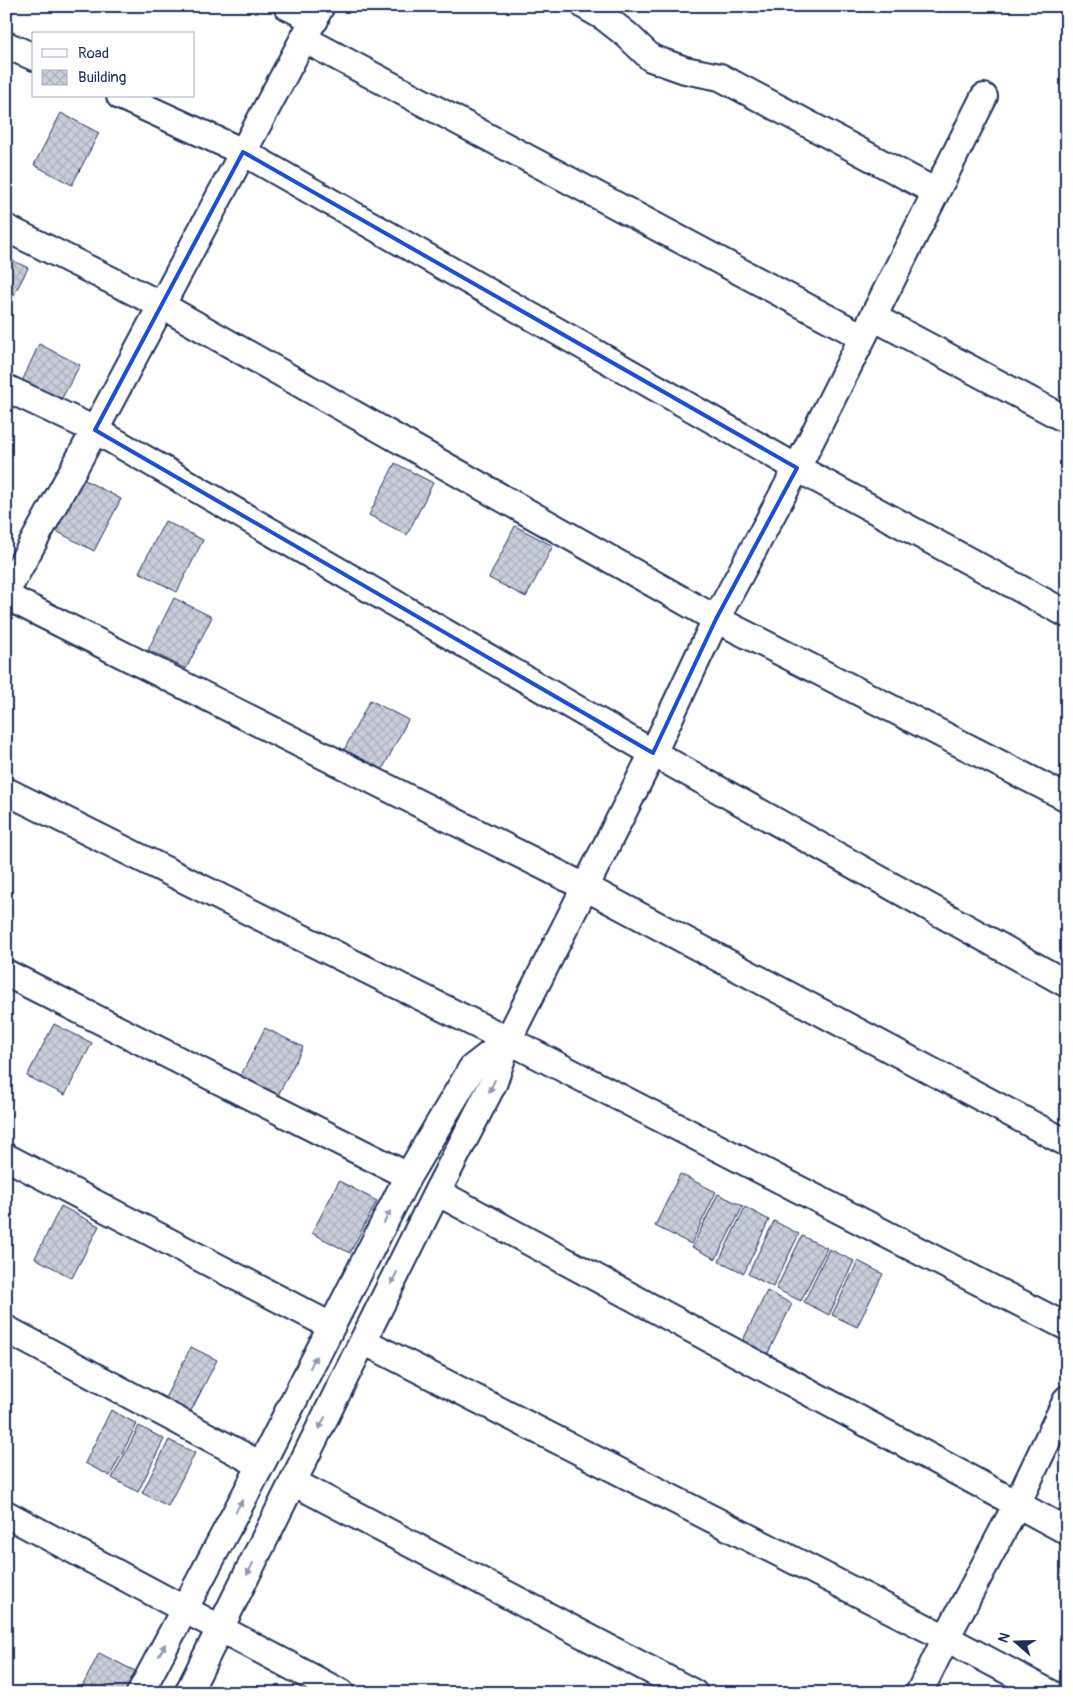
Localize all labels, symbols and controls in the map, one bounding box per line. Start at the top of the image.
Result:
legend [32,32,195,98]
text: Road [78,44,109,63]
text: Building [78,68,126,87]
one-way arrow [488,1079,496,1093]
one-way arrow [383,1210,391,1224]
one-way arrow [390,1271,398,1285]
one-way arrow [309,1355,317,1369]
one-way arrow [318,1416,326,1431]
one-way arrow [235,1499,243,1513]
one-way arrow [246,1562,254,1576]
north arrow [990,1616,1040,1666]
text: N [995,1630,1014,1645]
one-way arrow [158,1643,167,1656]

